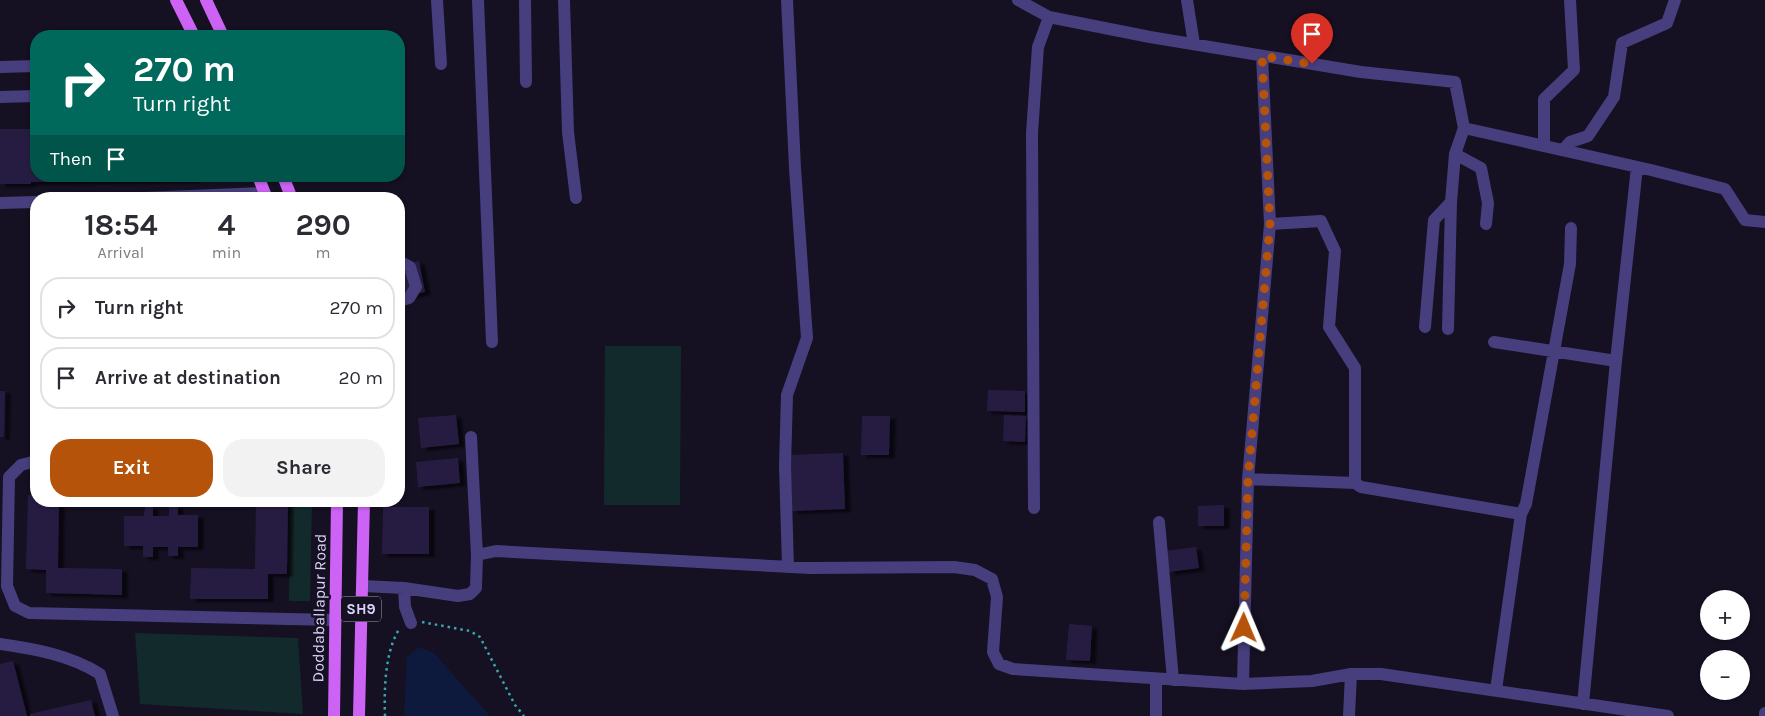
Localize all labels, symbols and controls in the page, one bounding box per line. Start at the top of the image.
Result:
pin [1291,13,1333,64]
icon: arrive [1298,20,1326,48]
text: 270 m [133,49,236,90]
icon: right [50,50,115,115]
text: Turn right [133,91,231,117]
icon: arrive [102,145,130,173]
text: Then [50,148,92,170]
text: 18:54 [84,207,158,243]
text: 4 [218,207,235,243]
text: 290 [295,207,351,243]
text: Arrival [97,243,144,262]
text: min [212,243,241,262]
text: m [316,243,331,262]
icon: right [52,294,80,322]
text: Turn right [95,297,184,319]
text: 270 m [330,297,383,319]
icon: arrive [52,364,80,392]
text: Arrive at destination [95,367,281,389]
text: 20 m [338,367,383,389]
button: Exit [50,439,213,497]
button: Share [223,439,385,497]
street label: Doddaballapur Road [308,534,330,682]
map controls [1700,590,1750,700]
button: + [1700,590,1750,640]
road number: SH9 [341,596,381,622]
position arrow [1217,601,1269,653]
button: − [1700,650,1750,700]

